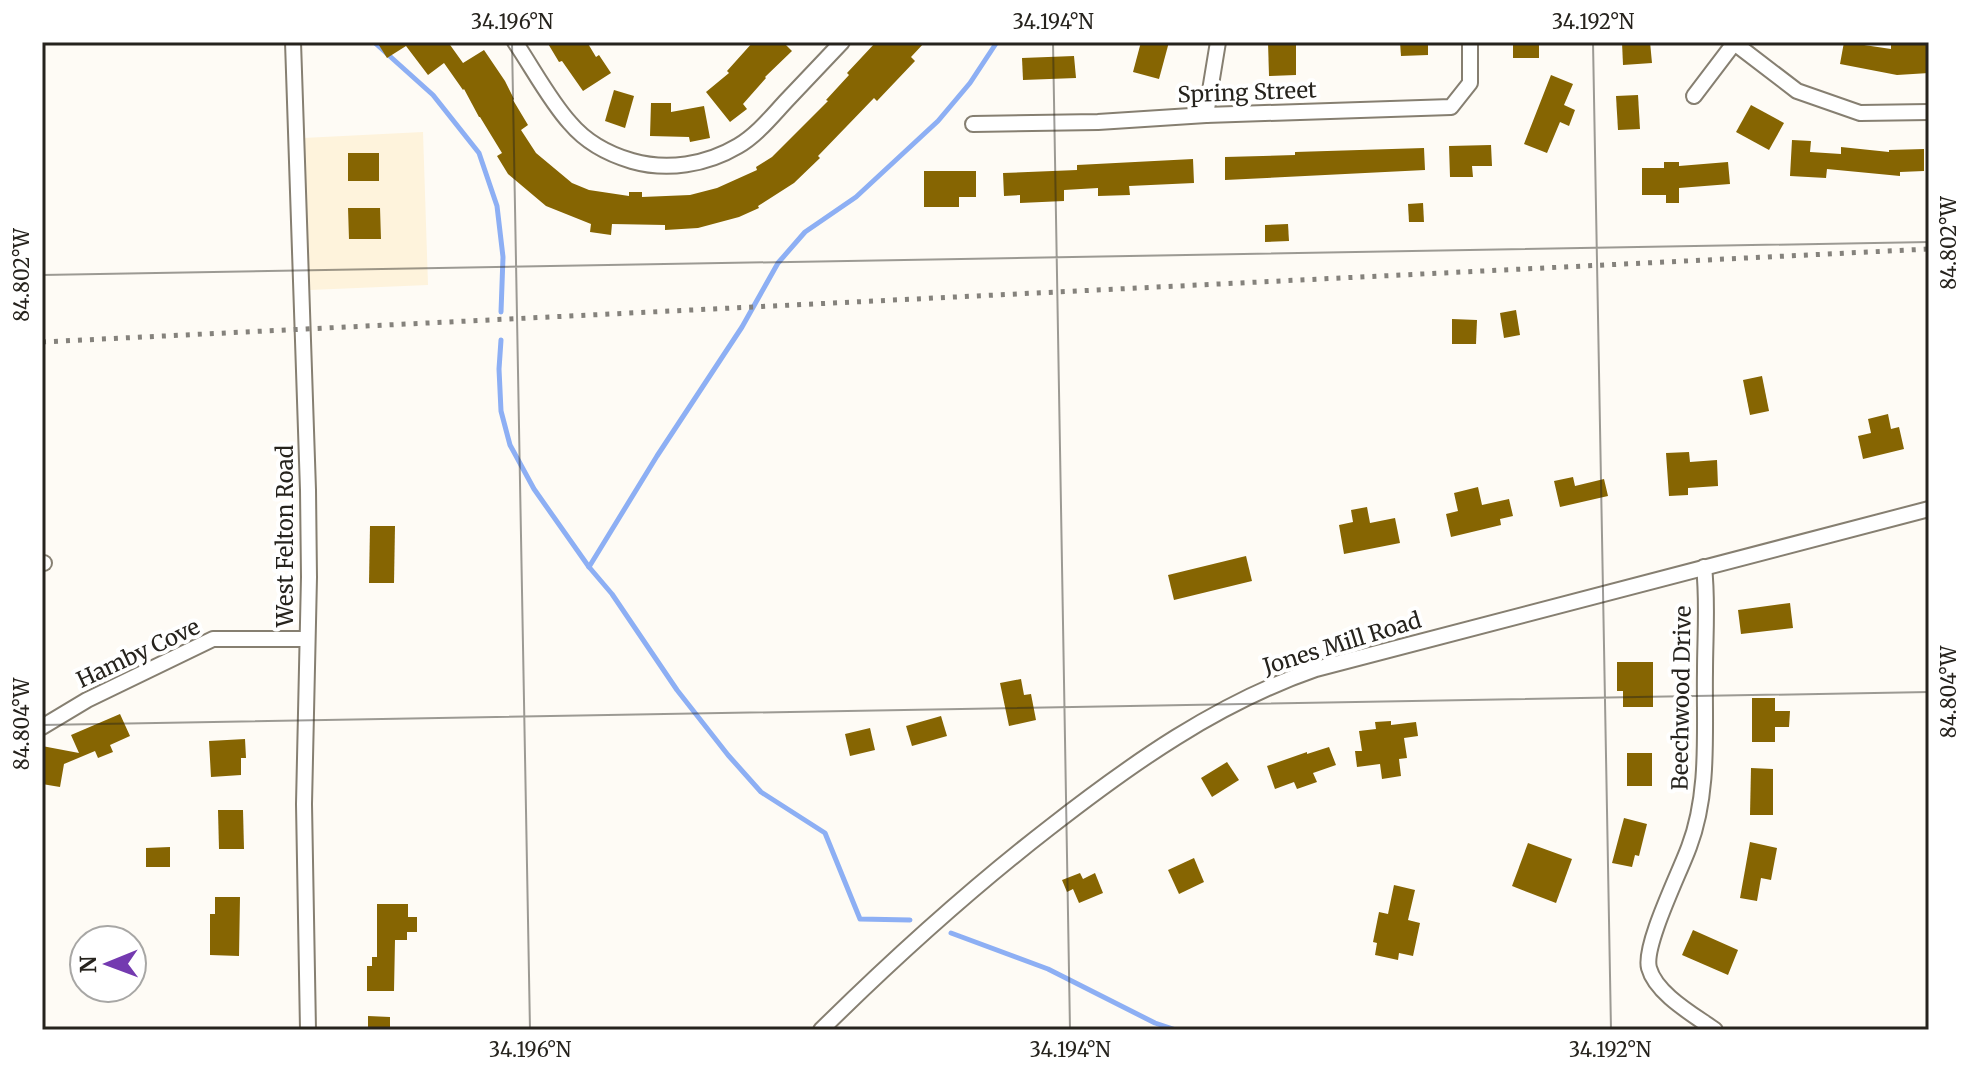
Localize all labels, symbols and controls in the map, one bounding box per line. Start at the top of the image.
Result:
text: 34.196°N [471,9,554,34]
text: 34.194°N [1012,9,1094,34]
text: 34.192°N [1552,9,1635,34]
street label: Spring Street [1177,76,1317,108]
text: 84.802°W [1936,195,1961,290]
text: 84.802°W [9,227,34,322]
street label: West Felton Road [271,445,299,628]
street label: Beechwood Drive [1665,605,1697,791]
street label: Jones Mill Road [1259,606,1424,681]
street label: Hamby Cove [72,612,204,694]
text: 84.804°W [1936,645,1961,738]
text: 84.804°W [9,677,34,770]
north arrow [68,924,148,1004]
text: N [74,955,102,973]
text: 34.196°N [489,1037,572,1062]
text: 34.194°N [1029,1037,1111,1062]
text: 34.192°N [1569,1037,1652,1062]

